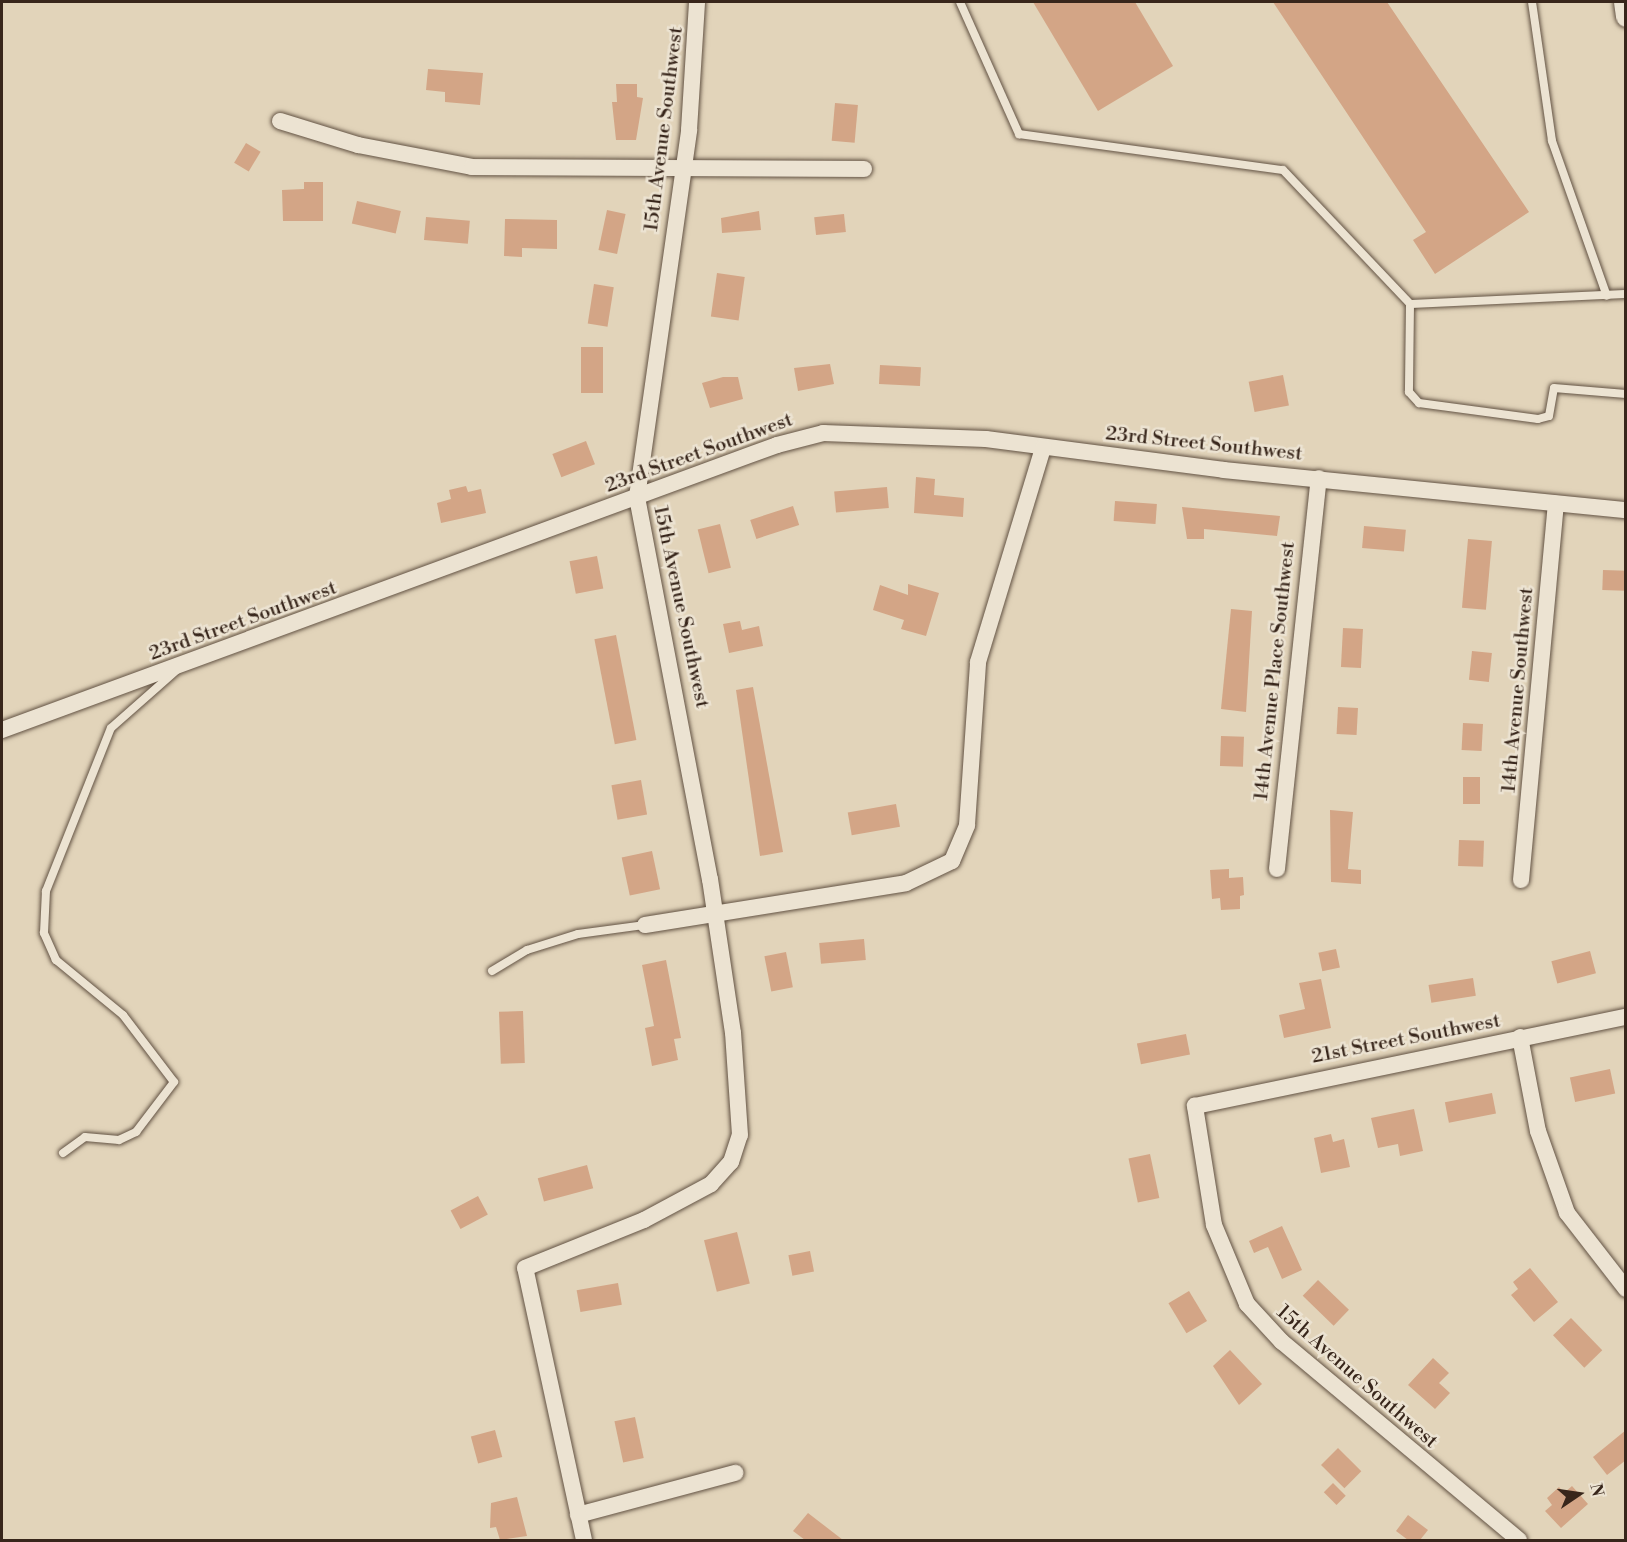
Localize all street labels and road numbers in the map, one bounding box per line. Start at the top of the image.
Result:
street label: 15th Avenue Southwest [640,25,688,233]
street label: 23rd Street Southwest [602,408,796,498]
street label: 23rd Street Southwest [1104,422,1304,466]
street label: 15th Avenue Southwest [648,504,714,710]
street label: 14th Avenue Place Southwest [1249,540,1301,802]
street label: 23rd Street Southwest [146,576,340,666]
street label: 14th Avenue Southwest [1497,586,1539,794]
street label: 21st Street Southwest [1310,1009,1502,1069]
street label: 15th Avenue Southwest [1271,1300,1443,1454]

